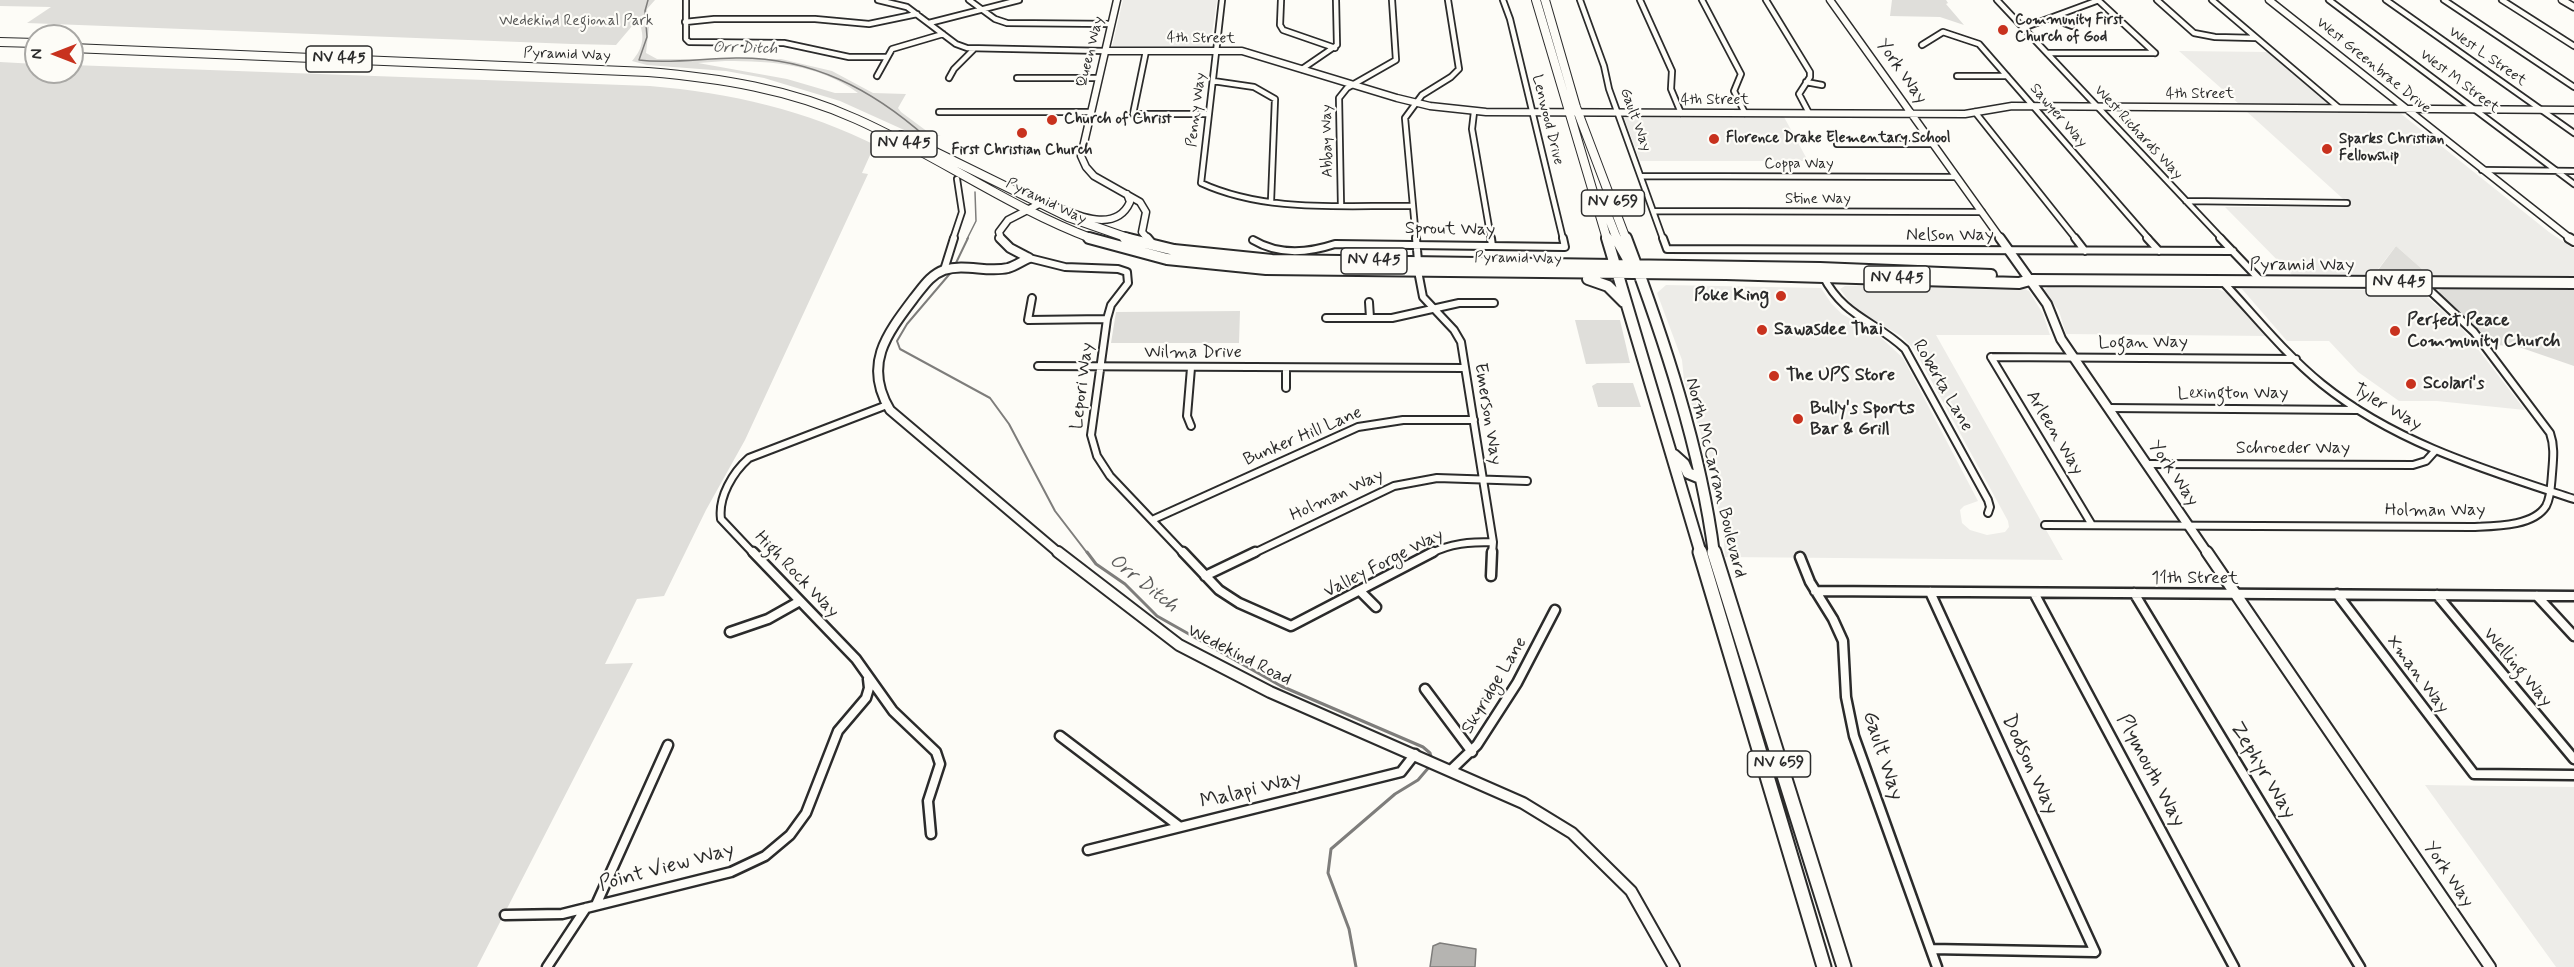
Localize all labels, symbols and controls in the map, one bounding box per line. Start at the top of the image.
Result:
place label: Community First Church of God [2015,12,2123,47]
park label: Wedekind Regional Park [499,13,653,31]
street label: West Greenbrae Drive [2312,14,2434,118]
street label: Queen Way [1074,15,1108,89]
marker: Community First Church of God [1996,23,2010,37]
north arrow [24,24,84,84]
street label: West L Street [2445,24,2529,90]
street label: 4th Street [1167,29,1235,49]
street label: York Way [1871,35,1931,109]
water label: Orr Ditch [712,39,778,59]
street label: Pyramid Way [523,44,611,66]
road number: NV 445 [306,46,372,72]
street label: West M Street [2416,46,2502,118]
text: N [27,49,48,59]
street label: Penny Way [1184,72,1210,148]
street label: Lenwood Drive [1527,73,1567,167]
street label: Sawyer Way [2025,80,2091,152]
street label: West Richards Way [2090,82,2186,184]
street label: Gault Way [1615,86,1655,154]
street label: 4th Street [2166,86,2234,104]
street label: 4th Street [1681,92,1749,110]
street label: Abbay Way [1318,104,1338,178]
place label: Church of Christ [1064,111,1172,129]
marker: Church of Christ [1045,113,1059,127]
marker: First Christian Church [1015,126,1029,140]
place label: Florence Drake Elementary School [1726,130,1951,148]
road number: NV 445 [871,131,937,157]
place label: Sparks Christian Fellowship [2339,131,2444,166]
marker: Florence Drake Elementary School [1707,132,1721,146]
place label: First Christian Church [952,142,1092,160]
marker: Sparks Christian Fellowship [2320,142,2334,156]
street label: Coppa Way [1764,156,1834,174]
street label: Pyramid Way [1003,175,1089,229]
road number: NV 659 [1582,190,1644,216]
street label: Stine Way [1785,191,1851,209]
street label: Sprout Way [1405,218,1495,242]
street label: Nelson Way [1906,225,1994,247]
road number: NV 445 [1341,248,1407,274]
street label: Pyramid Way [1474,249,1562,269]
street label: Pyramid Way [2250,255,2354,277]
road number: NV 445 [1864,266,1930,292]
road number: NV 445 [2366,270,2432,296]
place label: Poke King [1694,285,1769,307]
marker: Poke King [1774,289,1788,303]
place label: Perfect Peace Community Church [2407,310,2560,352]
place label: Sawasdee Thai [1774,319,1883,341]
marker: Sawasdee Thai [1755,323,1769,337]
marker: Perfect Peace Community Church [2388,324,2402,338]
street label: Logan Way [2098,332,2188,354]
street label: Roberta Lane [1907,336,1977,436]
street label: Lepori Way [1067,341,1099,431]
street label: Wilma Drive [1144,342,1242,364]
street label: Emerson Way [1468,361,1506,467]
place label: The UPS Store [1786,365,1895,387]
marker: The UPS Store [1767,369,1781,383]
place label: Scolari's [2423,373,2484,395]
street label: North McCarran Boulevard [1680,376,1750,580]
marker: Scolari's [2404,377,2418,391]
street label: Tyler Way [2349,380,2425,436]
street label: Lexington Way [2178,383,2288,405]
street label: Arleen Way [2020,387,2088,479]
place label: Bully's Sports Bar & Grill [1810,398,1915,440]
street label: Bunker Hill Lane [1240,402,1366,472]
marker: Bully's Sports Bar & Grill [1791,412,1805,426]
street label: York Way [2143,437,2203,511]
street label: Schroeder Way [2236,438,2350,460]
street label: Holman Way [1287,465,1387,527]
street label: Holman Way [2385,500,2485,522]
street label: Valley Forge Way [1321,525,1447,603]
street label: High Rock Way [749,527,843,623]
water label: Orr Ditch [1104,550,1182,618]
street label: 11th Street [2151,568,2239,590]
street label: Wedekind Road [1183,621,1295,691]
street label: Welling Way [2478,624,2556,712]
street label: Xman Way [2381,632,2453,718]
street label: Skyridge Lane [1458,634,1532,738]
street label: Gault Way [1856,708,1908,804]
street label: Plymouth Way [2110,710,2190,832]
street label: Dodson Way [1995,711,2063,819]
street label: Zephyr Way [2223,718,2301,824]
road number: NV 659 [1748,751,1810,777]
street label: Malapi Way [1198,766,1304,816]
street label: Point View Way [597,838,737,898]
street label: York Way [2418,838,2478,912]

